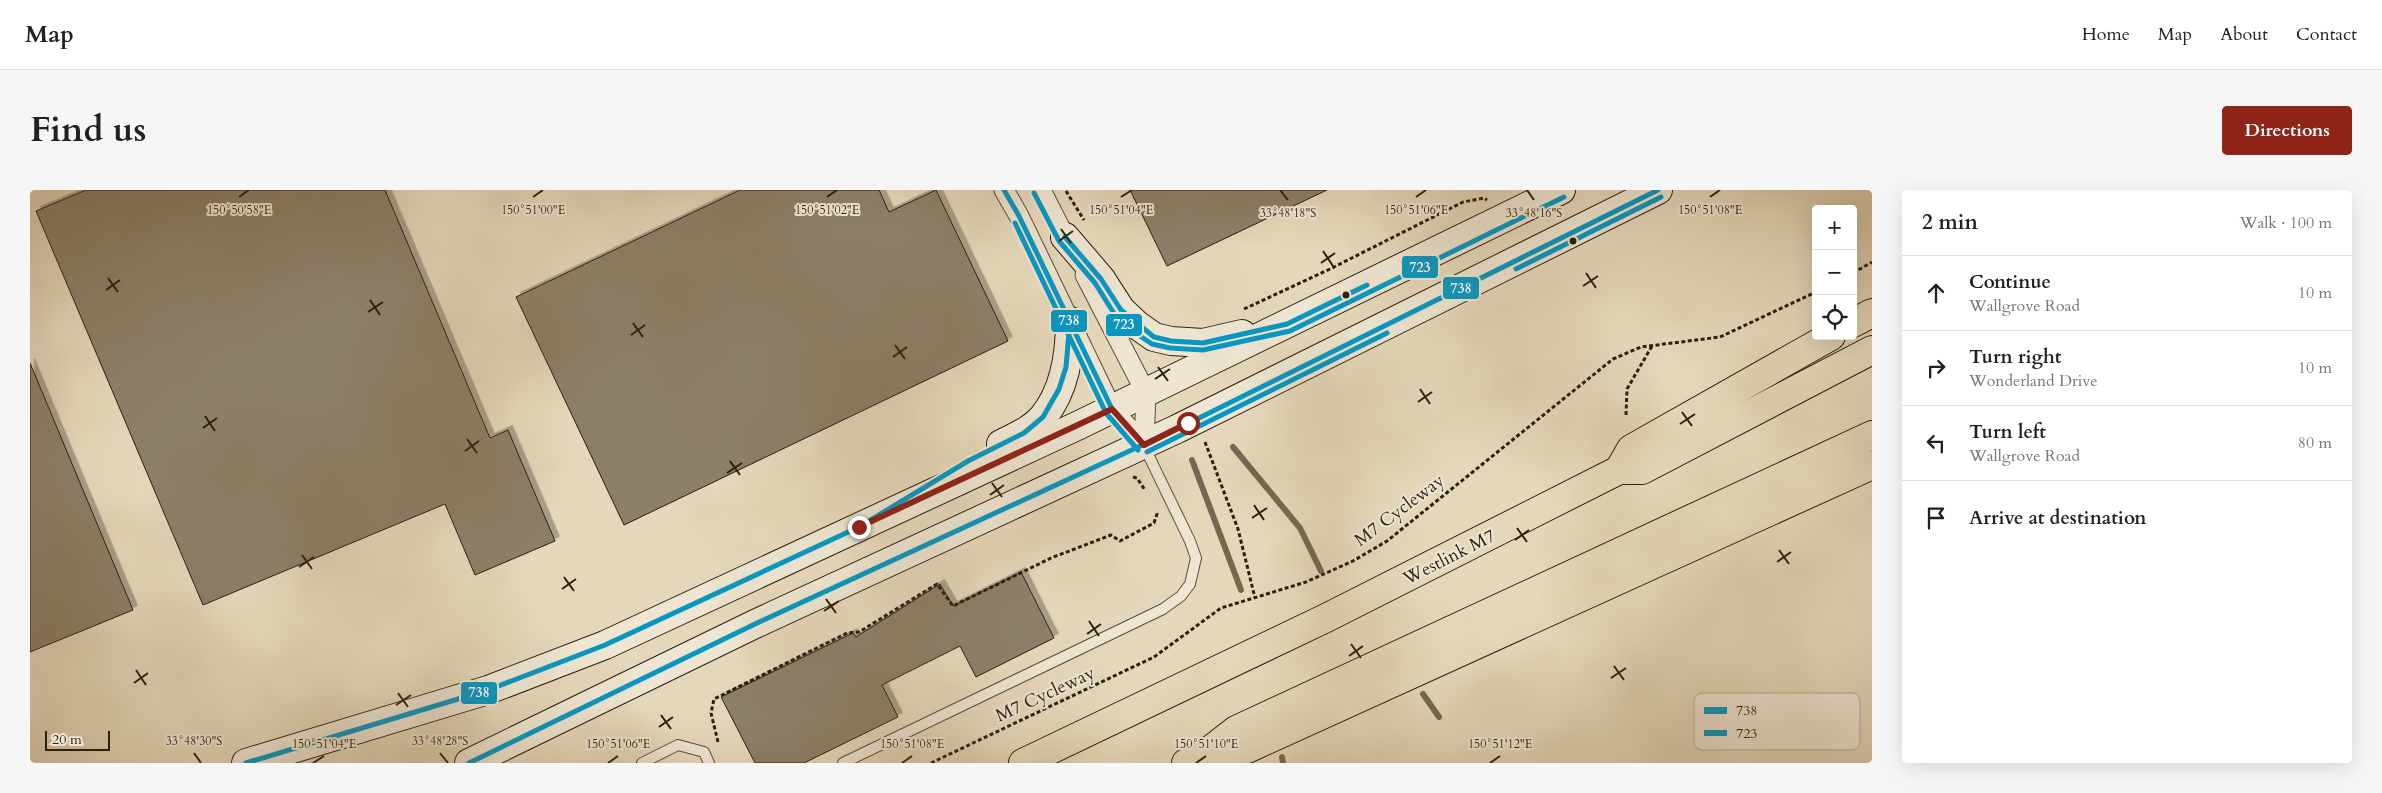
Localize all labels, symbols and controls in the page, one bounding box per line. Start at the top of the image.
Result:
text: Map [25,18,74,51]
text: Home [2082,22,2130,47]
text: Map [2158,22,2192,47]
text: About [2220,22,2268,47]
text: Contact [2296,22,2357,47]
text: Find us [30,106,146,154]
button: Directions [2222,106,2352,155]
text: 150°50'58"E [207,202,271,218]
text: 150°51'00"E [501,202,565,218]
text: 150°51'02"E [795,202,859,218]
text: 150°51'04"E [1089,202,1153,218]
text: 150°51'06"E [1384,202,1448,218]
text: 150°51'08"E [1678,202,1742,218]
text: 33°48'18"S [1260,205,1316,221]
text: 33°48'16"S [1506,205,1562,221]
map controls [1812,205,1857,340]
button: + [1812,205,1857,250]
text: 2 min [1922,208,1978,237]
text: Walk · 100 m [2240,212,2332,234]
unlabelled marker [1568,236,1578,246]
button: − [1812,250,1857,295]
line badge: 723 [1401,255,1439,279]
text: 723 [1409,258,1431,277]
text: Continue [1969,269,2051,295]
line badge: 738 [1442,276,1480,300]
text: 738 [1450,279,1472,298]
icon: ahead [1922,279,1950,307]
text: 10 m [2298,282,2332,304]
unlabelled marker [1341,290,1351,300]
button: locate [1812,295,1857,340]
text: Wallgrove Road [1969,295,2080,317]
line badge: 738 [1050,309,1088,333]
text: 738 [1058,311,1080,330]
line badge: 723 [1105,313,1143,337]
text: 723 [1113,315,1135,334]
text: Turn right [1969,344,2061,370]
icon: right [1922,354,1950,382]
text: 10 m [2298,357,2332,379]
text: Wonderland Drive [1969,370,2098,392]
route start [1177,412,1200,435]
text: Turn left [1969,419,2046,445]
icon: left [1922,429,1950,457]
text: 80 m [2298,432,2332,454]
text: Wallgrove Road [1969,445,2080,467]
street label: M7 Cycleway [1349,468,1450,553]
icon: arrive [1922,504,1950,532]
text: Arrive at destination [1969,505,2146,531]
route end [848,516,871,539]
street label: Westlink M7 [1398,524,1500,592]
street label: M7 Cycleway [991,660,1099,728]
line badge: 738 [460,681,498,705]
text: 738 [468,683,490,702]
legend [1694,693,1860,750]
text: 738 [1736,701,1758,720]
text: 723 [1736,724,1758,743]
scale bar [45,728,110,751]
text: 20 m [52,730,82,749]
text: 33°48'30"S [166,733,222,749]
text: 33°48'28"S [412,733,468,749]
text: 150°51'04"E [292,736,356,752]
text: 150°51'06"E [586,736,650,752]
text: 150°51'08"E [880,736,944,752]
text: 150°51'10"E [1174,736,1238,752]
text: 150°51'12"E [1468,736,1532,752]

